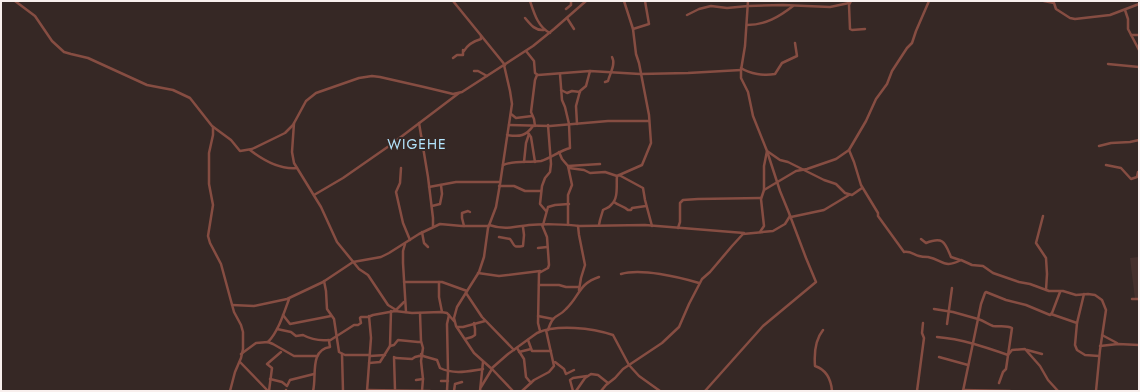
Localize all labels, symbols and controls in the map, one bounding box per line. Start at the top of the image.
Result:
district label: WIGEHE [387,134,447,154]

